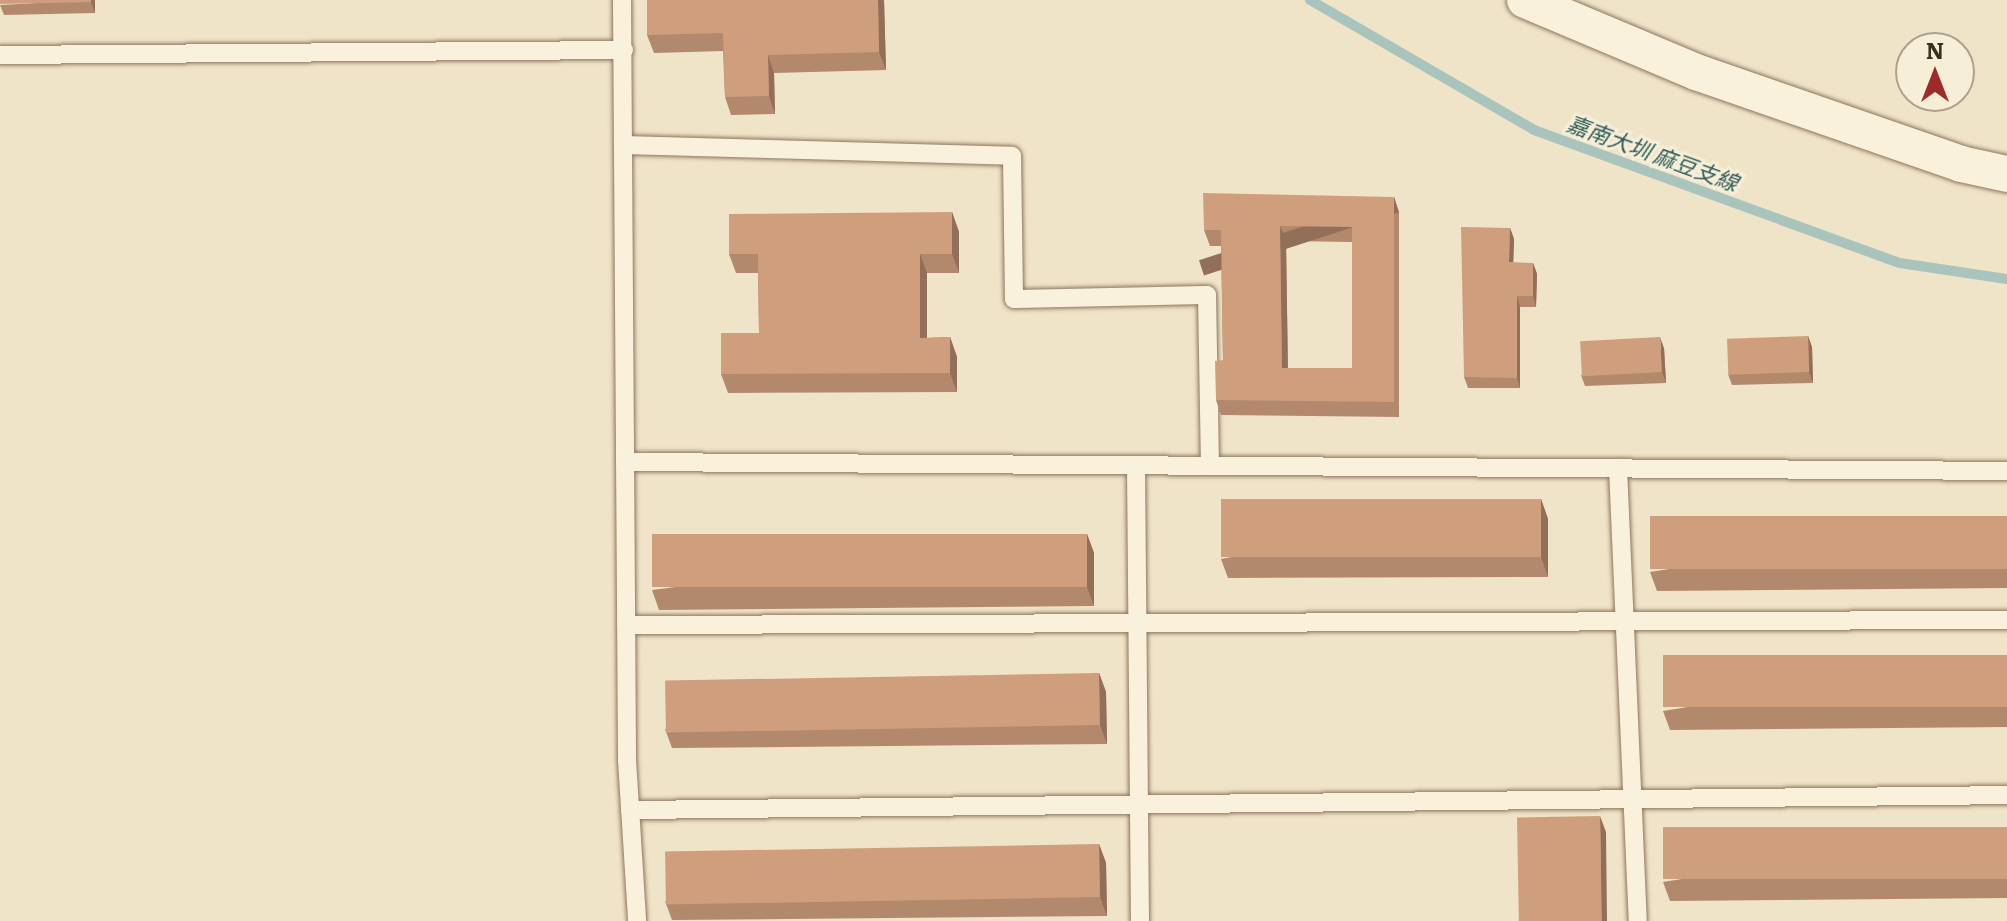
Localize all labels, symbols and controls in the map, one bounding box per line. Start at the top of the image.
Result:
north arrow [1895,32,1975,112]
text: N [1926,33,1944,66]
water label: 嘉南大圳 麻豆支線 [1564,109,1742,195]

